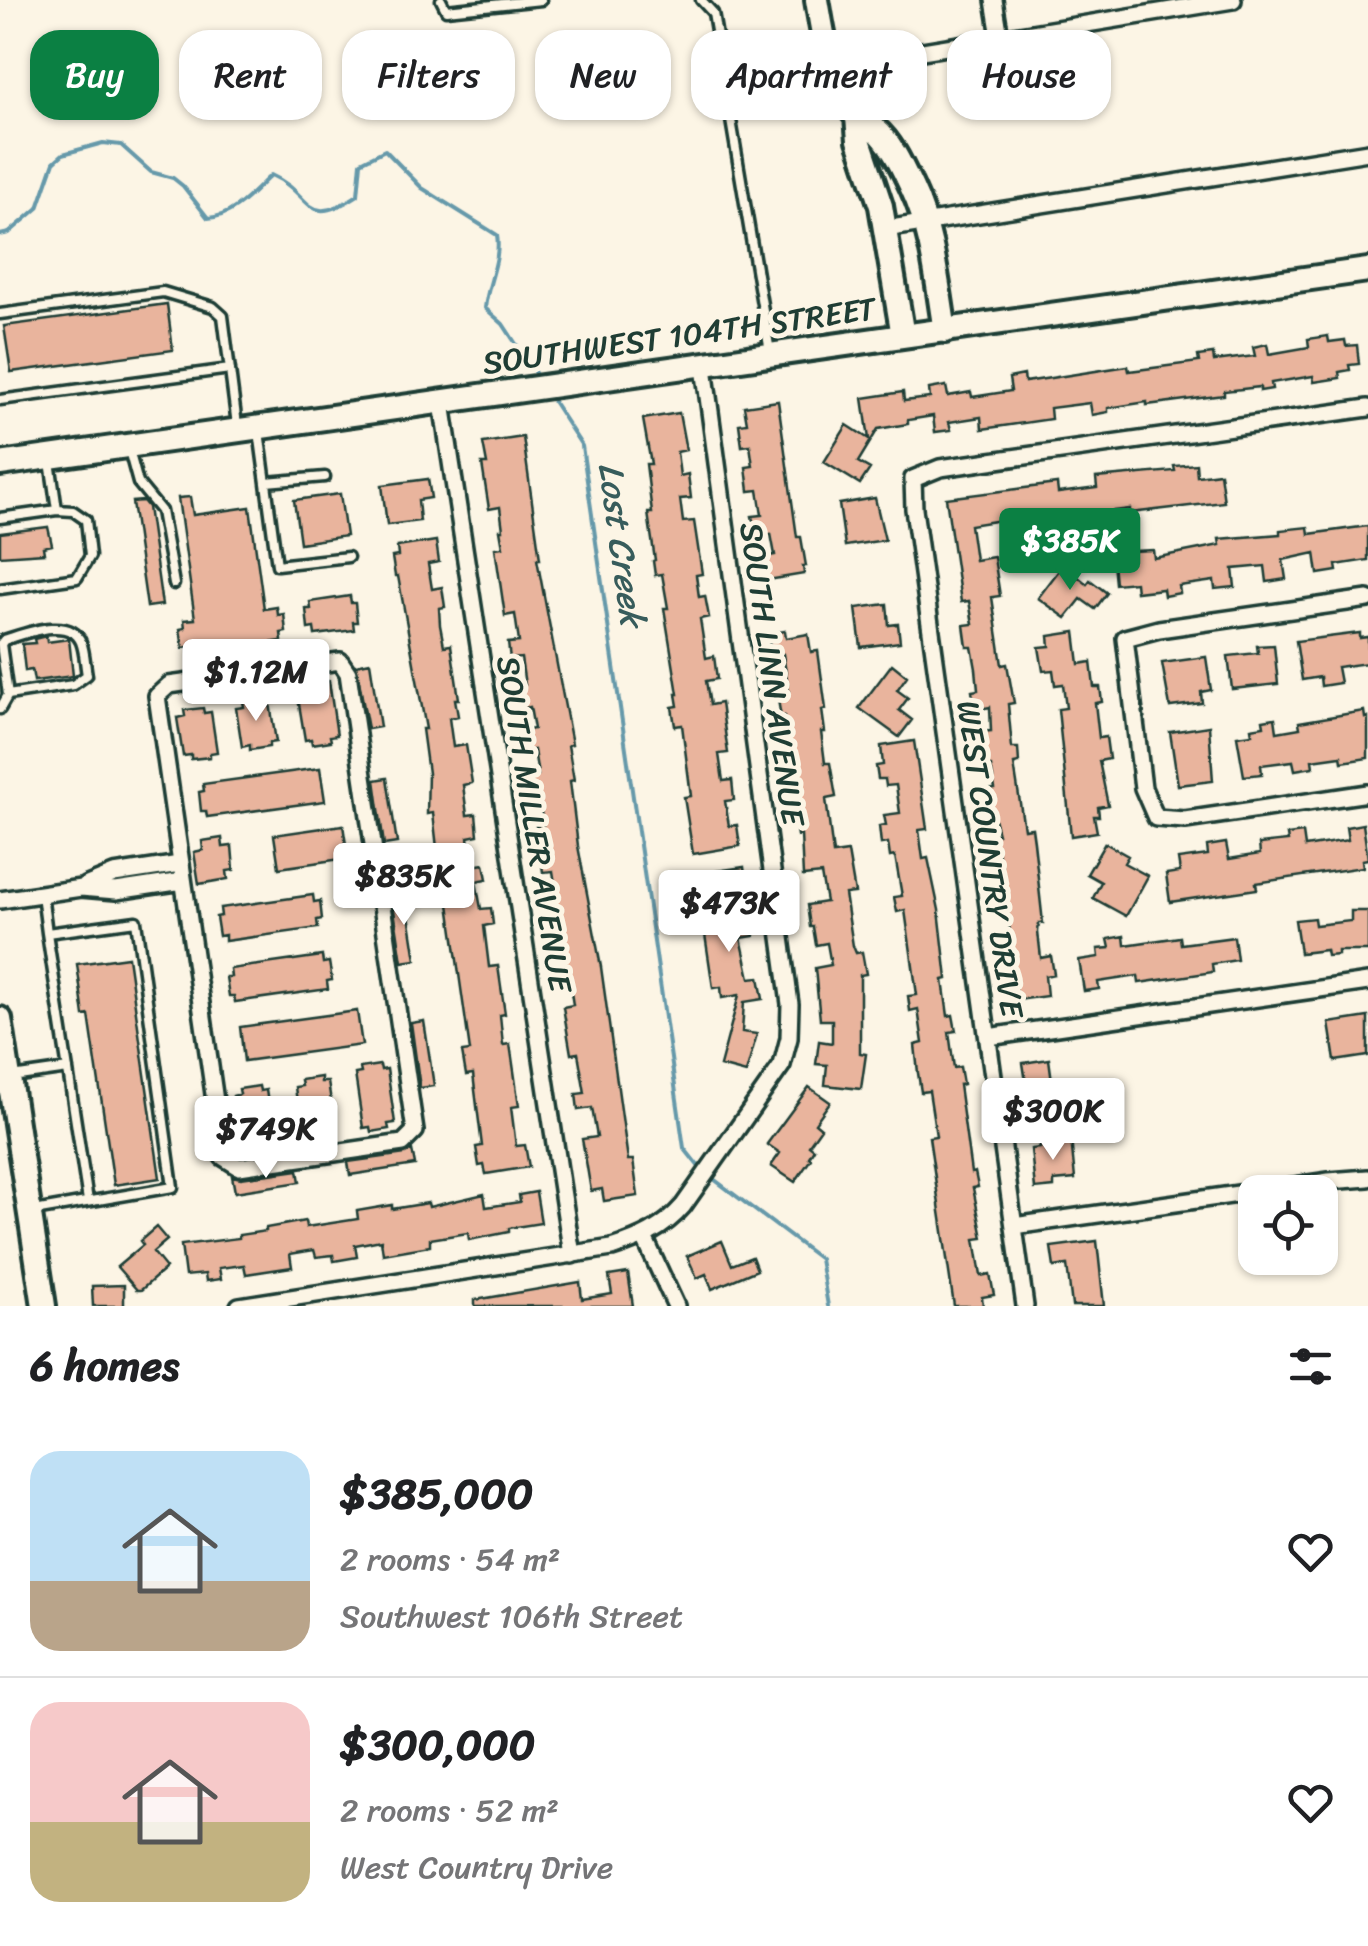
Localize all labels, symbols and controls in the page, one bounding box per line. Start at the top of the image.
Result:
chip: Buy [30,30,159,120]
chip: Rent [179,30,322,120]
chip: Filters [342,30,515,120]
chip: New [535,30,671,120]
chip: Apartment [691,30,927,120]
chip: House [947,30,1111,120]
street label: SOUTHWEST 104TH STREET [479,280,881,392]
water label: Lost Creek [580,458,665,634]
pin: $385K [1000,508,1140,593]
text: $385K [1021,512,1119,569]
street label: SOUTH LINN AVENUE [722,519,822,832]
pin: $1.12M [175,639,337,724]
text: $1.12M [204,643,308,700]
street label: SOUTH MILLER AVENUE [479,652,589,998]
street label: WEST COUNTRY DRIVE [940,697,1041,1023]
pin: $835K [334,843,474,928]
text: $835K [355,847,453,904]
pin: $473K [659,870,799,955]
text: $473K [681,874,777,931]
pin: $300K [983,1078,1123,1163]
text: $300K [1003,1082,1103,1139]
pin: $749K [196,1096,336,1181]
text: $749K [217,1100,315,1157]
map controls [1238,1175,1338,1275]
button: locate [1238,1175,1338,1275]
text: 6 homes [30,1329,179,1403]
icon: filters [1283,1339,1338,1394]
text: $385,000 [340,1457,533,1531]
icon: home [110,1491,230,1611]
icon: heart [1283,1524,1338,1579]
text: 2 rooms · 54 m² [340,1531,560,1588]
text: Southwest 106th Street [340,1588,683,1645]
text: $300,000 [340,1708,535,1782]
icon: home [110,1742,230,1862]
icon: heart [1283,1775,1338,1830]
text: 2 rooms · 52 m² [340,1782,559,1839]
text: West Country Drive [340,1839,613,1896]

